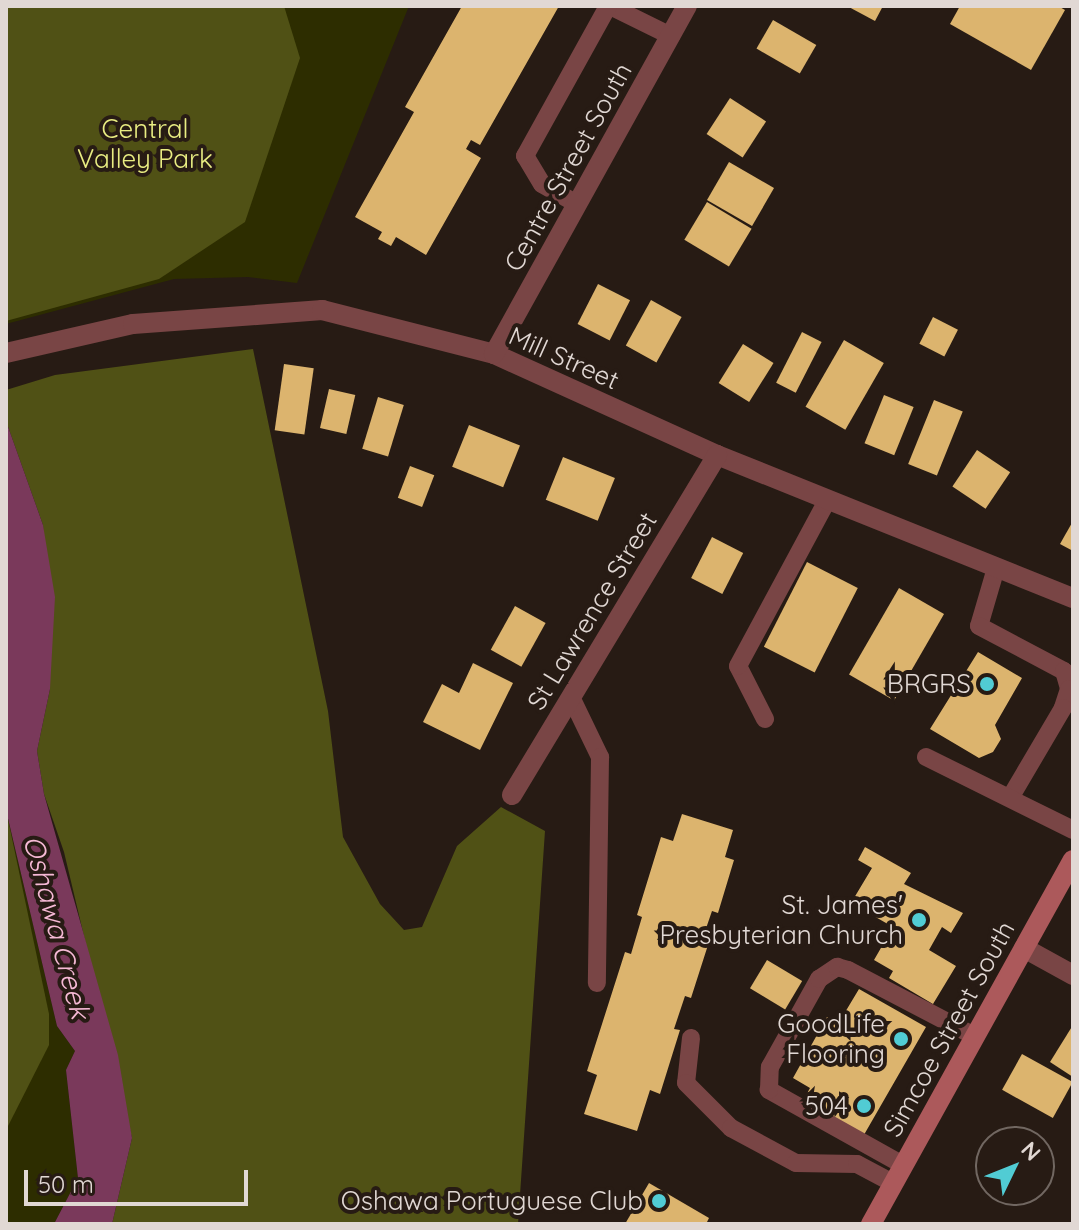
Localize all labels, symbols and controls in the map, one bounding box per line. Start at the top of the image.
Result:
street label: Centre Street South [498,57,638,277]
park label: Central Valley Park [77,113,213,174]
street label: Mill Street [504,320,624,396]
street label: St Lawrence Street [521,507,663,715]
place label: BRGRS [887,668,971,700]
marker: BRGRS [978,675,996,693]
water label: Oshawa Creek [16,832,98,1022]
place label: St. James' Presbyterian Church [660,889,903,950]
marker: St. James' Presbyterian Church [910,911,928,929]
street label: Simcoe Street South [877,916,1021,1142]
place label: GoodLife Flooring [777,1008,885,1070]
marker: GoodLife Flooring [892,1030,910,1048]
place label: 504 [805,1090,848,1122]
marker: 504 [855,1097,873,1115]
north arrow [975,1126,1055,1206]
text: N [1015,1136,1047,1166]
scale bar [28,1154,252,1204]
text: 50 m [38,1169,94,1199]
place label: Oshawa Portuguese Club [341,1185,643,1217]
marker: Oshawa Portuguese Club [650,1192,668,1210]

